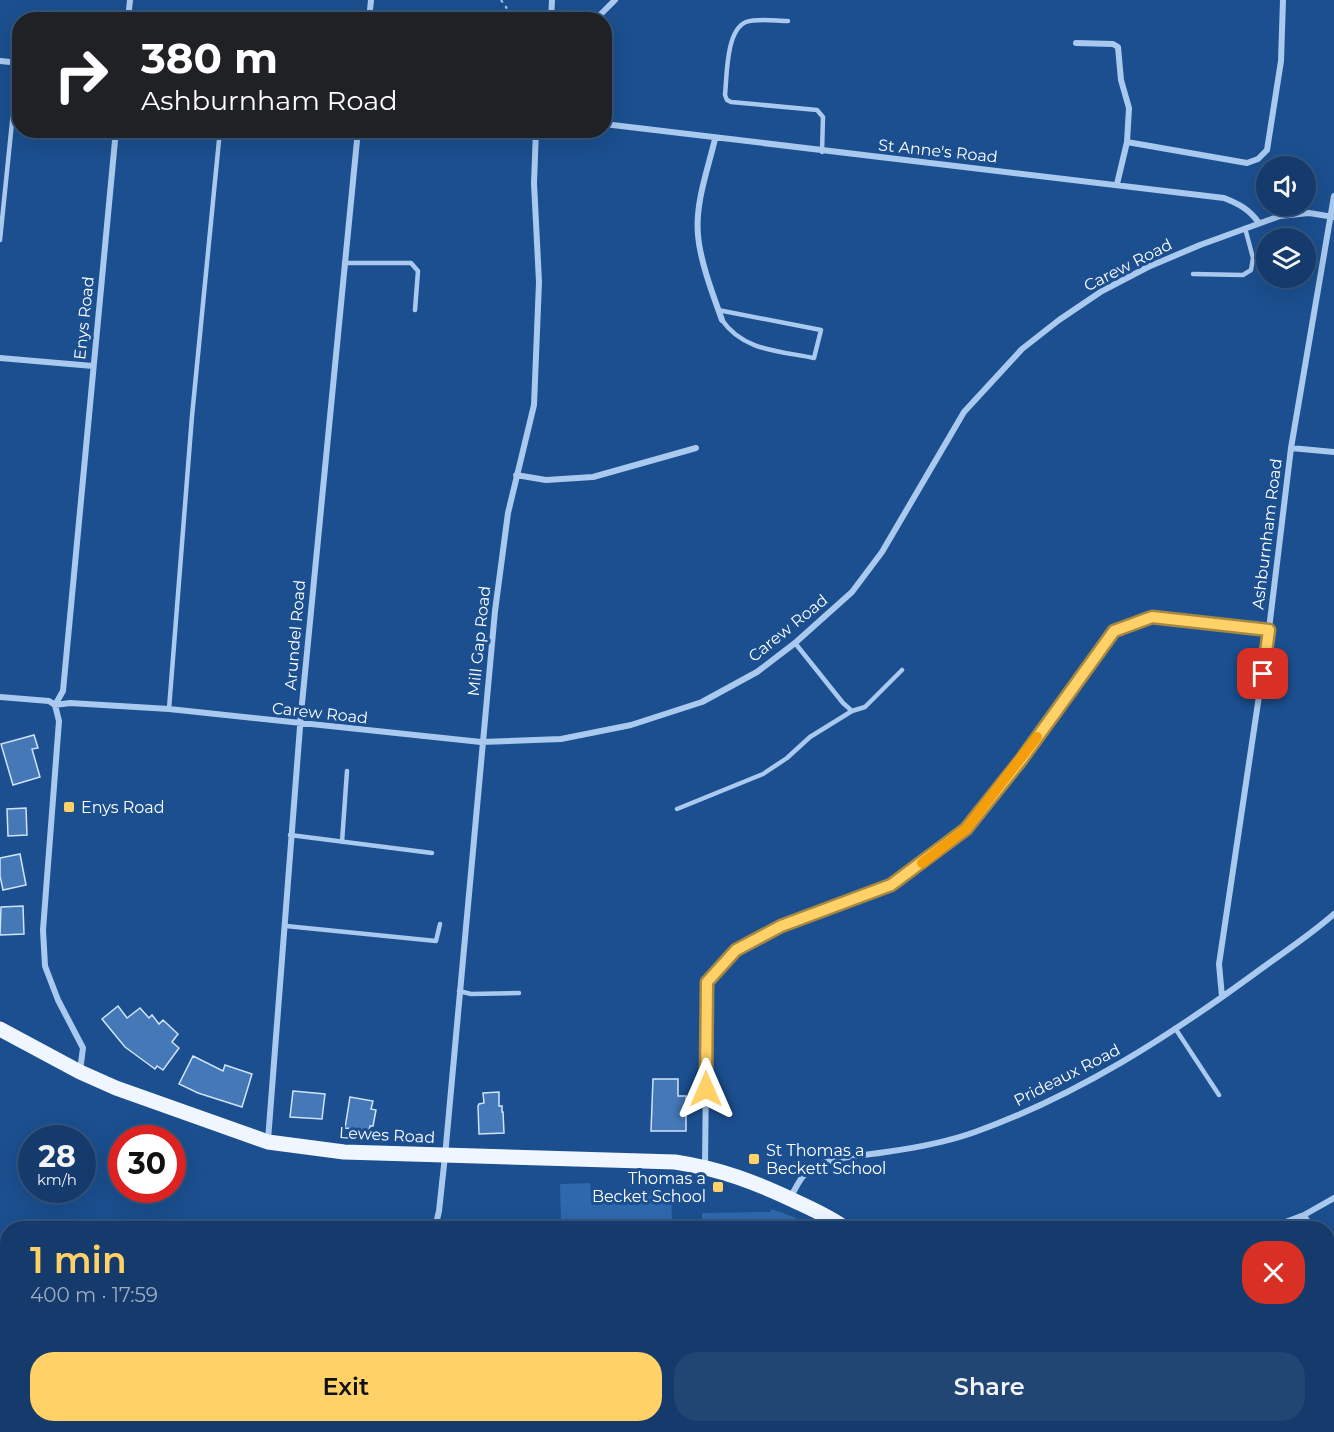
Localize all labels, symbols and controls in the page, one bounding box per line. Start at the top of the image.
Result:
text: 380 m [141,32,278,84]
icon: right [42,36,120,114]
text: Ashburnham Road [141,84,397,117]
street label: St Anne's Road [877,135,999,167]
map controls [1256,156,1316,288]
button: sound [1256,156,1316,216]
button: layers [1256,228,1316,288]
street label: Carew Road [1081,235,1175,295]
street label: Enys Road [70,275,98,361]
street label: Ashburnham Road [1248,457,1286,611]
street label: Arundel Road [281,579,309,691]
street label: Mill Gap Road [464,585,494,697]
street label: Carew Road [745,590,831,666]
pin [1237,648,1288,699]
icon: arrive [1246,657,1279,690]
street label: Carew Road [271,699,369,727]
place label: Enys Road [81,798,165,817]
marker: Enys Road [62,800,76,814]
street label: Prideaux Road [1011,1040,1123,1110]
position arrow [674,1057,738,1121]
street label: Lewes Road [338,1123,436,1147]
speed limit sign: 30 [108,1125,186,1203]
text: 28 [38,1138,76,1175]
place label: St Thomas a Beckett School [766,1141,886,1178]
marker: St Thomas a Beckett School [747,1152,761,1166]
place label: Thomas a Becket School [592,1169,706,1206]
text: km/h [37,1170,77,1189]
marker: Thomas a Becket School [711,1180,725,1194]
text: 1 min [30,1238,127,1282]
button: close [1242,1241,1305,1304]
text: 400 m · 17:59 [30,1283,158,1307]
button: Exit [30,1352,662,1421]
button: Share [674,1352,1305,1421]

